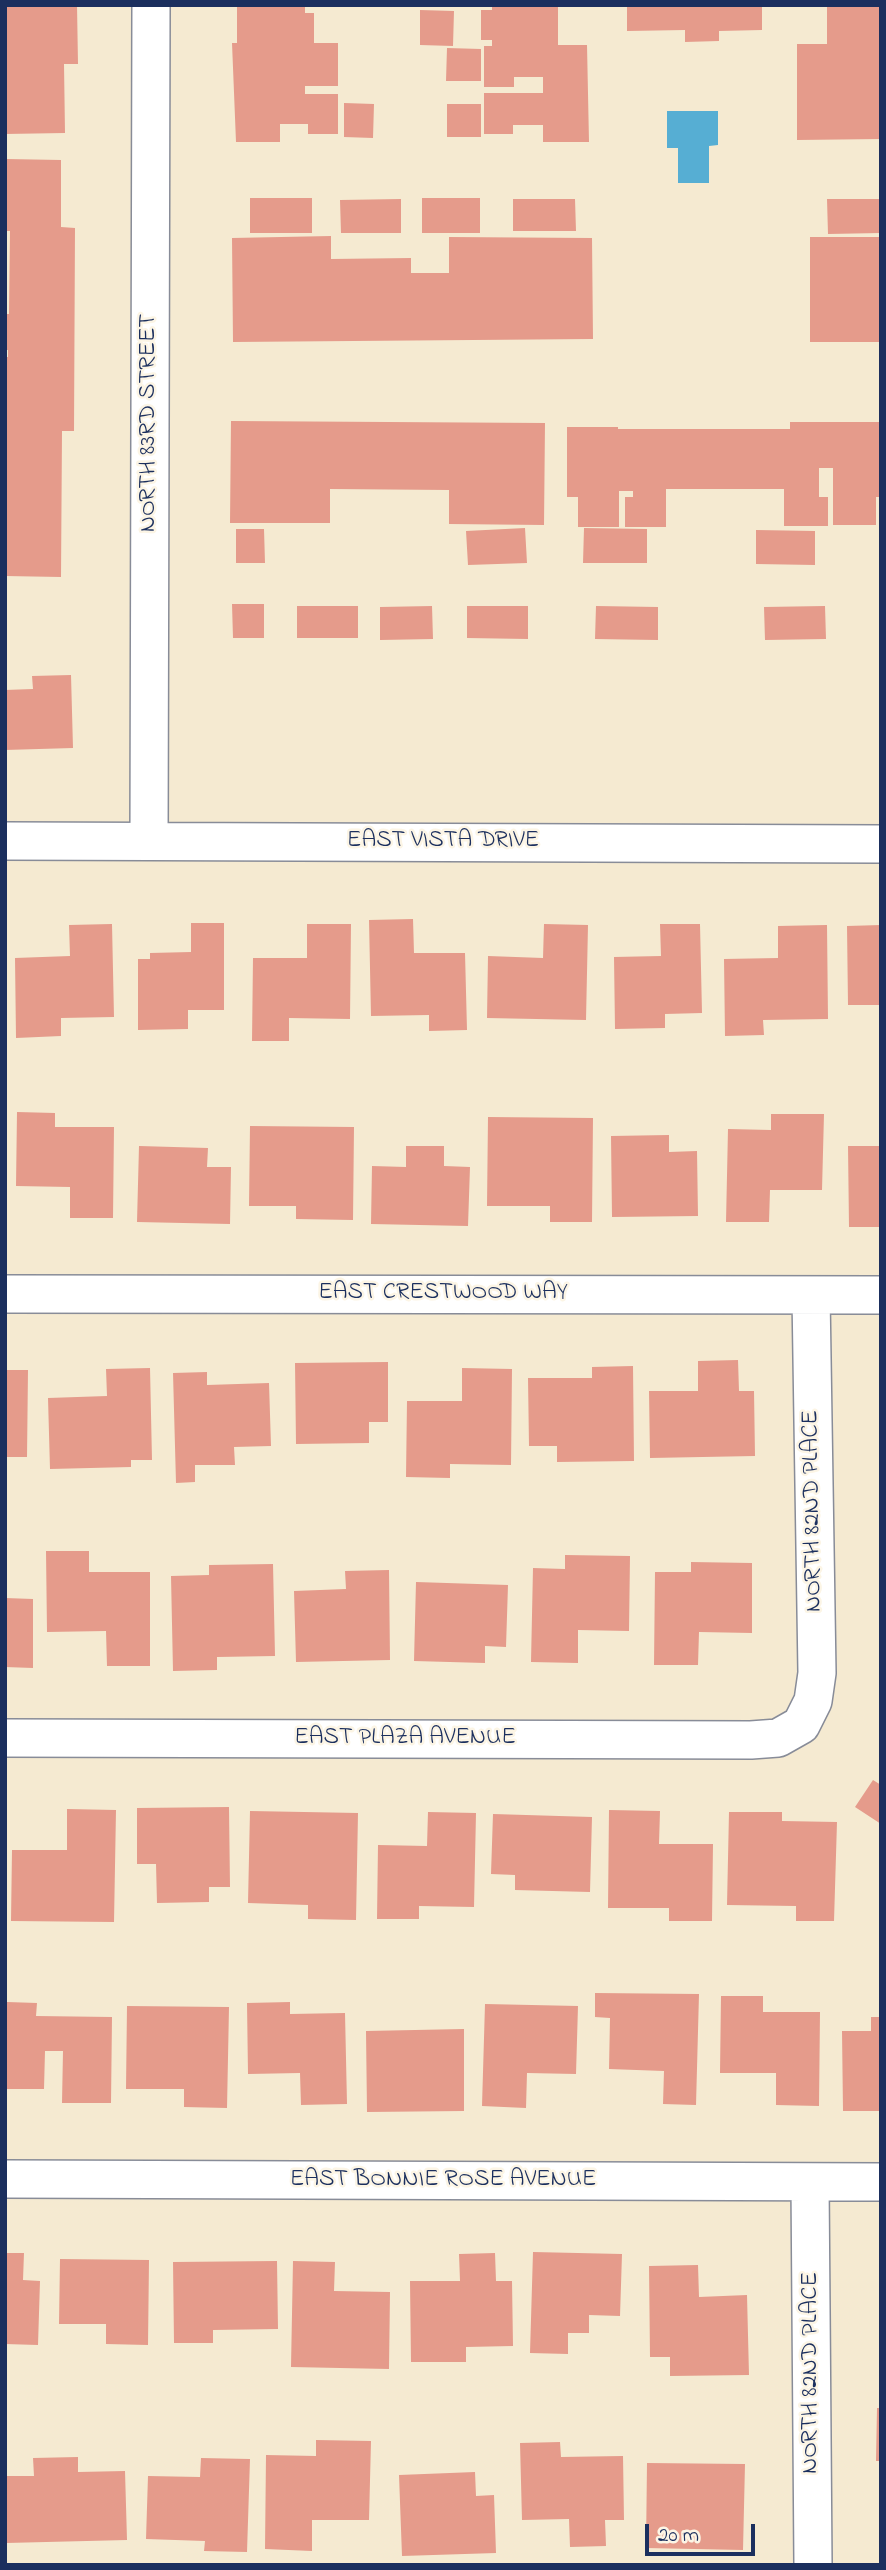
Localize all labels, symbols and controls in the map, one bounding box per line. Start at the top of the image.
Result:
street label: NORTH 83RD STREET [136,314,164,532]
street label: EAST VISTA DRIVE [347,828,539,856]
street label: EAST CRESTWOOD WAY [318,1280,568,1308]
street label: NORTH 82ND PLACE [798,1410,830,1612]
street label: EAST PLAZA AVENUE [294,1725,516,1753]
street label: EAST BONNIE ROSE AVENUE [290,2167,596,2195]
street label: NORTH 82ND PLACE [798,2272,826,2474]
scale bar [648,2510,758,2554]
text: 20 m [658,2521,699,2551]

